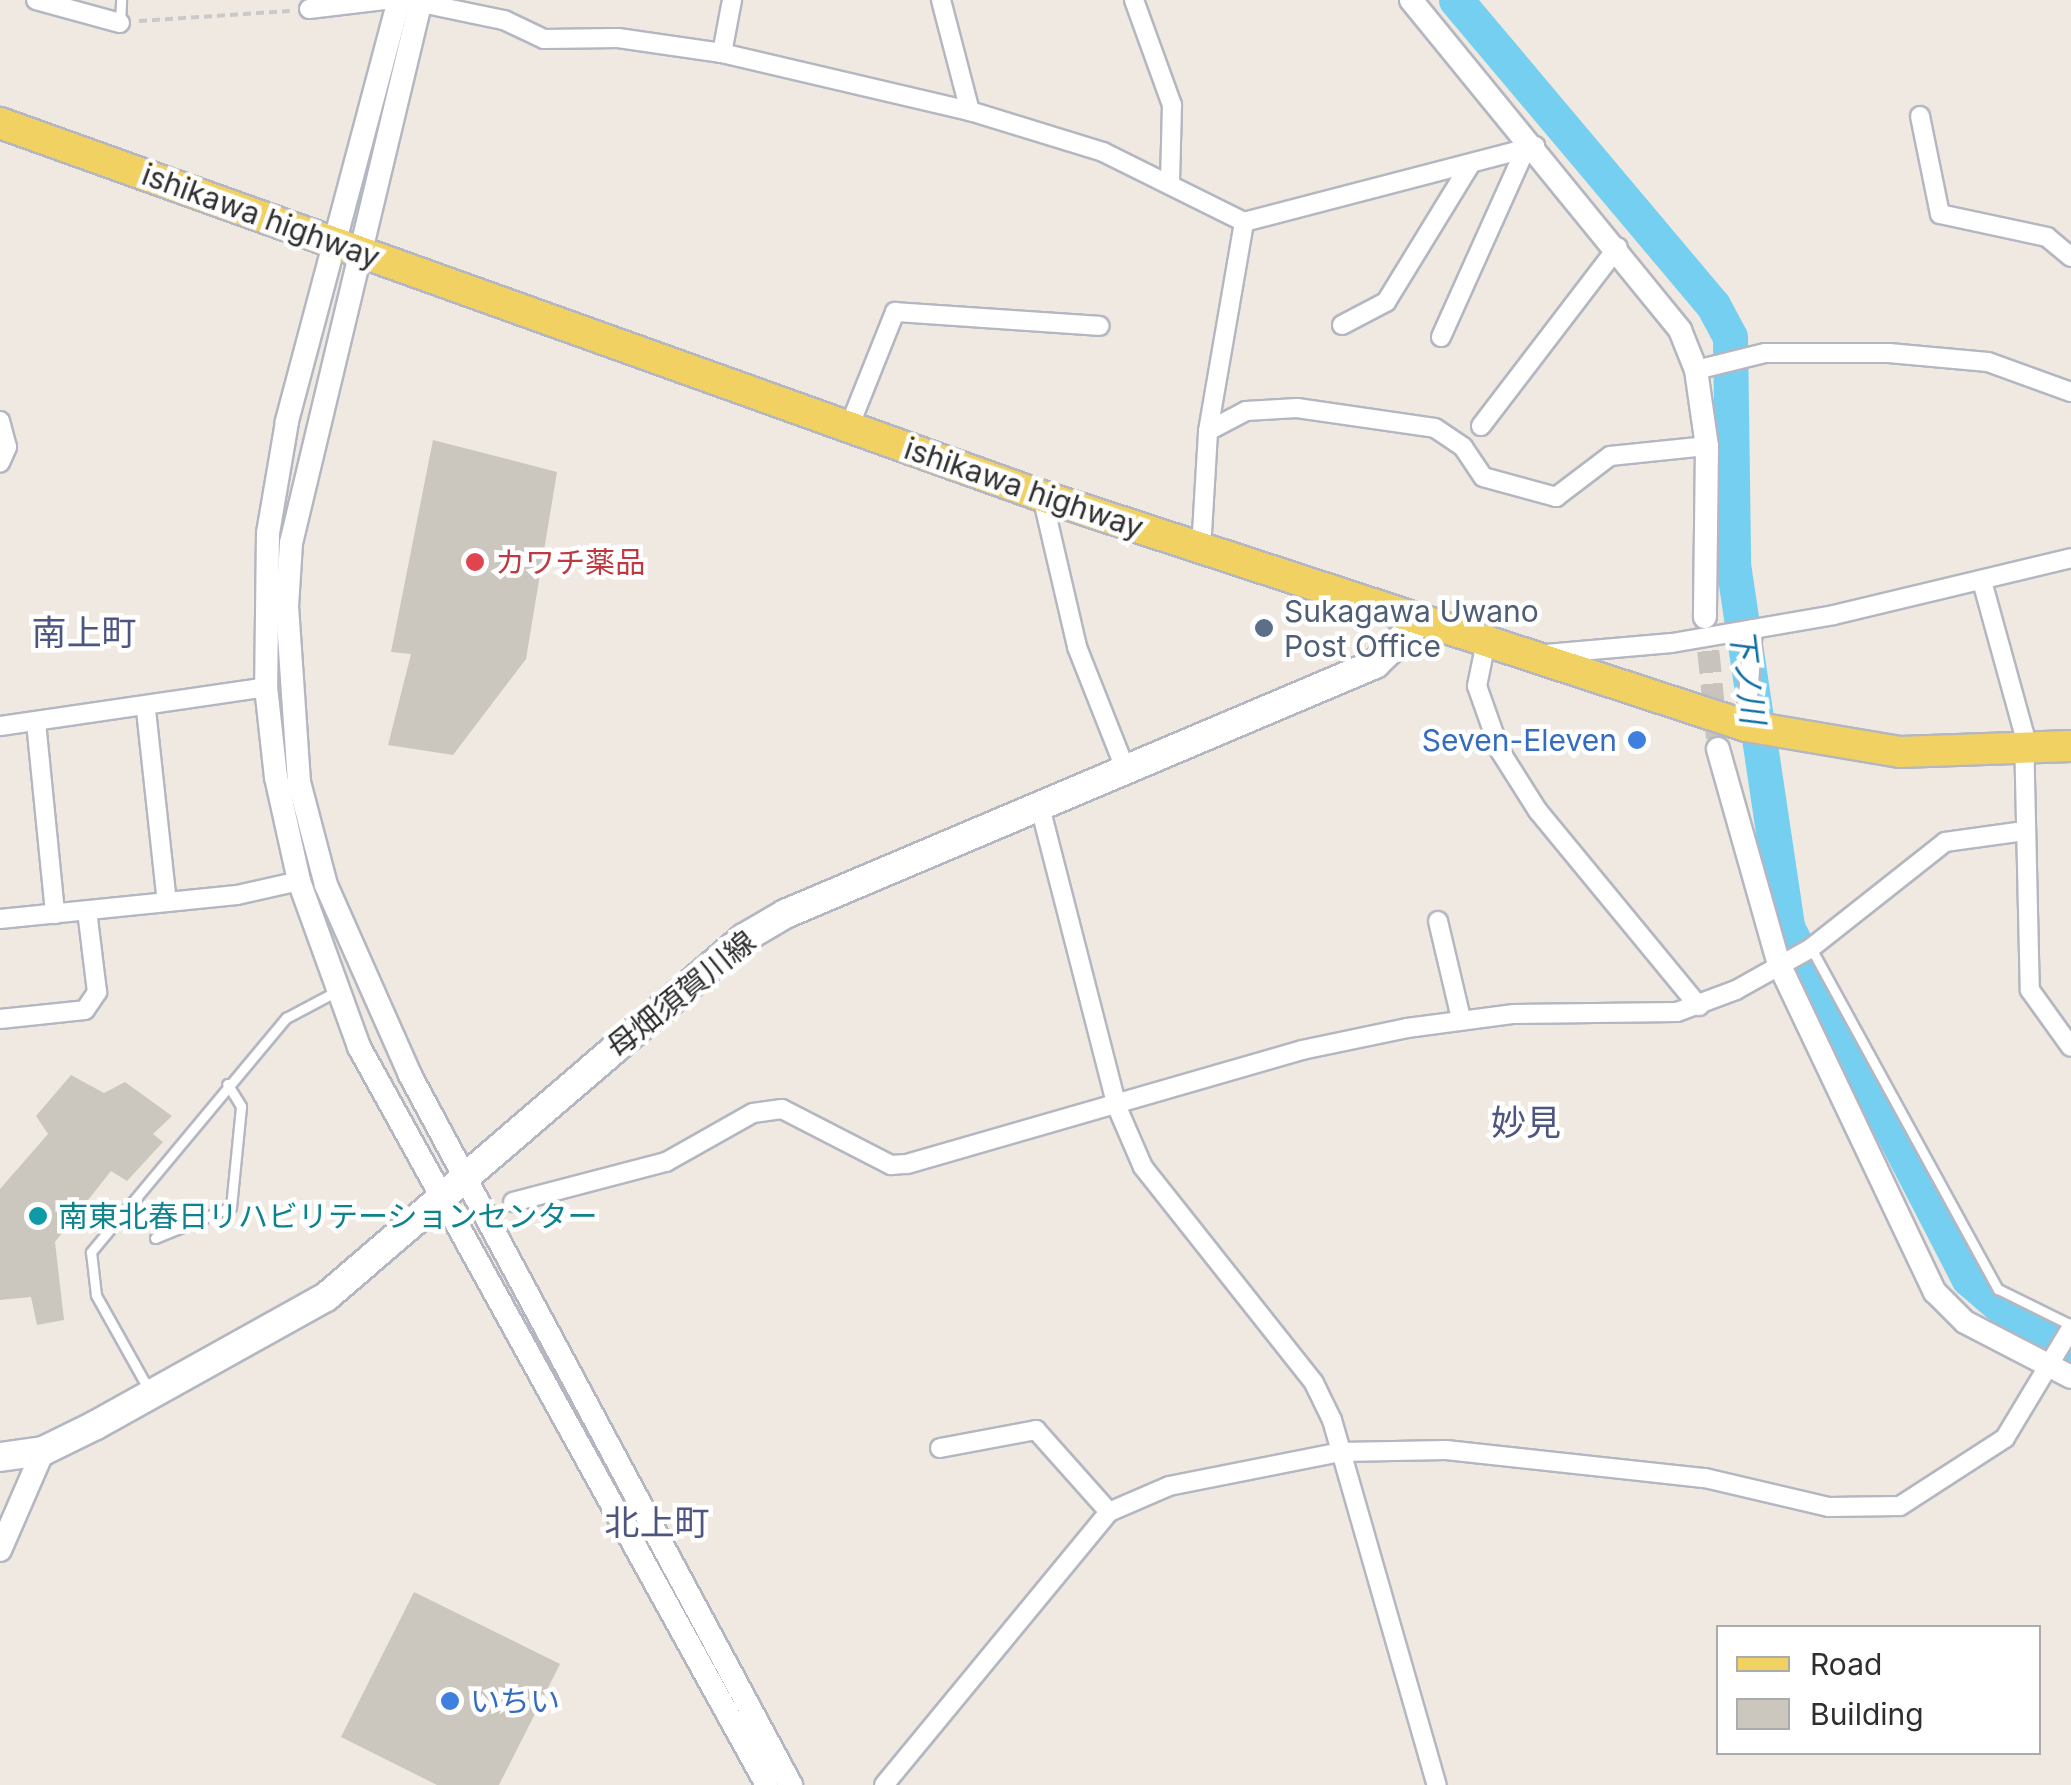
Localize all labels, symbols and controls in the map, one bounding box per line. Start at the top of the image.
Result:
street label: ishikawa highway [137,156,385,276]
street label: ishikawa highway [900,430,1148,546]
place label: カワチ薬品 [495,544,645,580]
marker: カワチ薬品 [464,551,486,573]
place label: Sukagawa Uwano Post Office [1284,593,1539,664]
district label: 南上町 [32,611,136,653]
marker: Sukagawa Uwano Post Office [1253,617,1275,639]
water label: 下ノ川 [1722,626,1772,726]
place label: Seven-Eleven [1422,722,1617,758]
marker: Seven-Eleven [1626,729,1648,751]
street label: 母畑須賀川線 [600,923,762,1065]
district label: 妙見 [1491,1101,1561,1143]
place label: 南東北春日リハビリテーションセンター [58,1198,598,1234]
marker: 南東北春日リハビリテーションセンター [27,1205,49,1227]
district label: 北上町 [605,1501,709,1543]
legend [1716,1625,2041,1755]
text: Road [1810,1646,1882,1682]
place label: いちい [470,1683,560,1719]
marker: いちい [439,1690,461,1712]
text: Building [1810,1696,1924,1732]

